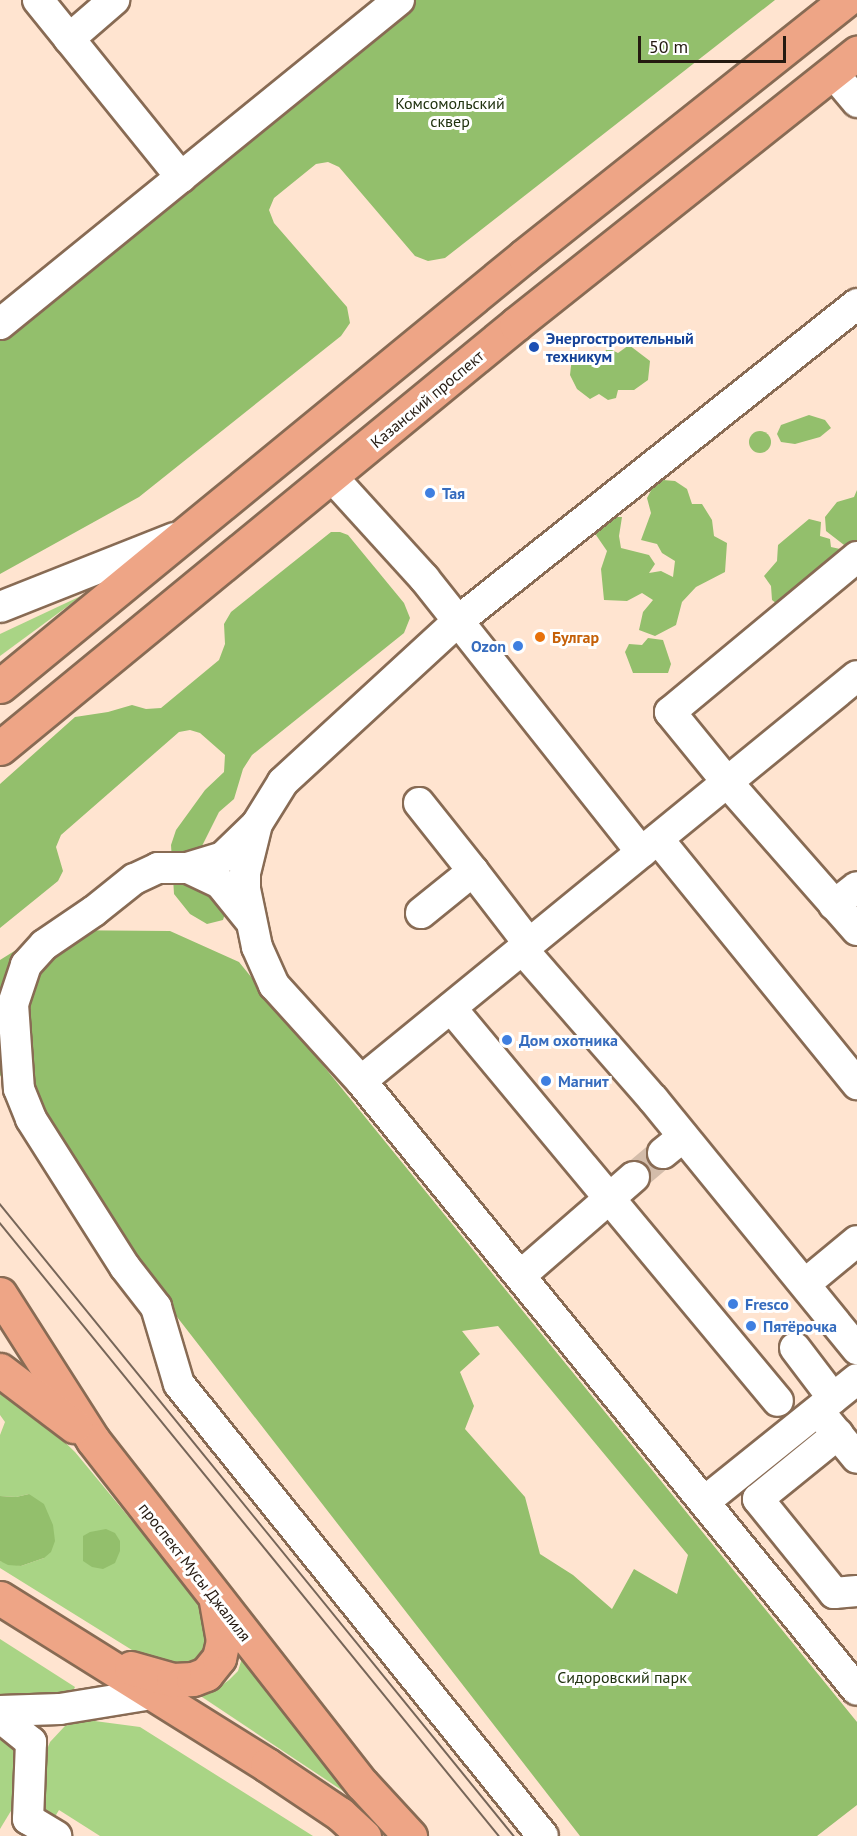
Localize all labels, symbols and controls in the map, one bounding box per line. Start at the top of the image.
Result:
scale bar [641,24,790,62]
text: 50 m [649,35,688,58]
park label: Комсомольский сквер [395,93,505,131]
place label: Энергостроительный техникум [546,328,694,366]
marker: Энергостроительный техникум [527,340,541,354]
street label: Казанский проспект [367,346,487,452]
place label: Тая [442,483,465,503]
marker: Тая [423,486,437,500]
place label: Булгар [552,627,599,647]
marker: Булгар [533,630,547,644]
place label: Ozon [471,636,506,656]
marker: Ozon [511,639,525,653]
place label: Дом охотника [519,1030,618,1050]
marker: Дом охотника [500,1033,514,1047]
place label: Магнит [558,1071,609,1091]
marker: Магнит [539,1074,553,1088]
place label: Fresco [745,1294,789,1314]
marker: Fresco [726,1297,740,1311]
place label: Пятёрочка [763,1316,837,1336]
marker: Пятёрочка [744,1319,758,1333]
street label: проспект Мусы Джалиля [135,1498,255,1646]
park label: Сидоровский парк [557,1667,687,1687]

